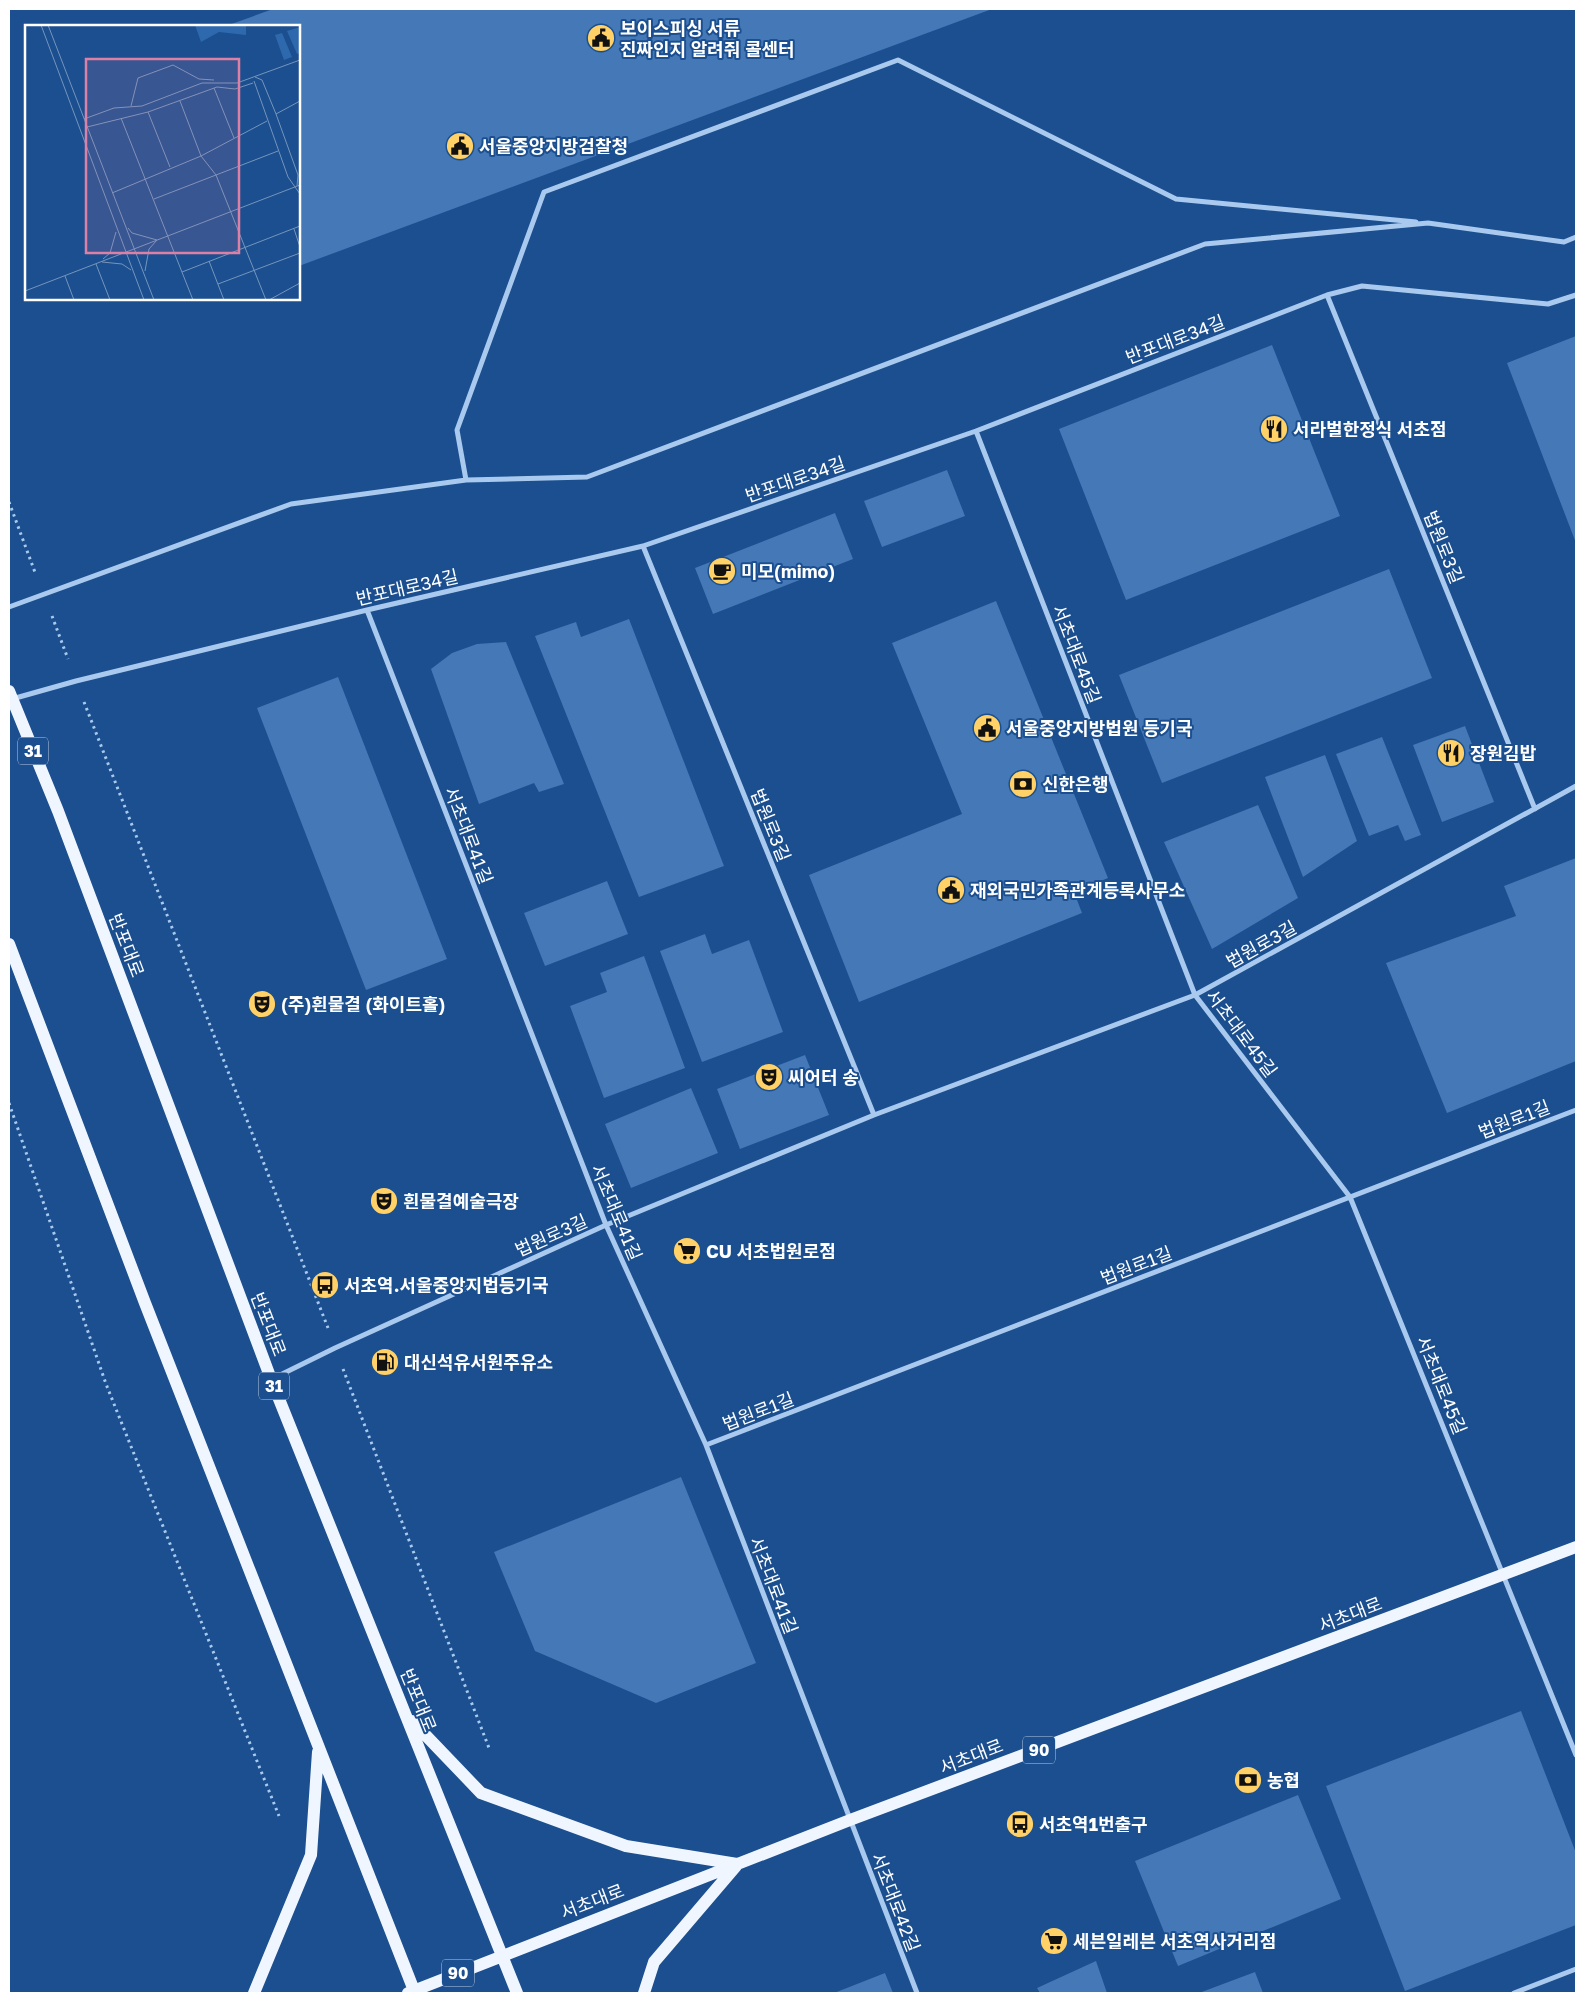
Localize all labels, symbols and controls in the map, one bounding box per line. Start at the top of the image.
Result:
place label: 보이스피싱 서류 진짜인지 알려줘 콜센터 [620,17,795,60]
public building icon: 보이스피싱 서류 진짜인지 알려줘 콜센터 [586,23,616,53]
inset map [25,25,300,300]
public building icon: 서울중앙지방검찰청 [445,131,475,161]
place label: 서울중앙지방검찰청 [479,135,628,157]
street label: 반포대로34길 [1122,310,1228,368]
restaurant icon: 서라벌한정식 서초점 [1259,414,1289,444]
place label: 서라벌한정식 서초점 [1293,418,1447,440]
street label: 반포대로34길 [742,452,848,506]
street label: 법원로3길 [1419,507,1469,587]
cafe icon: 미모(mimo) [707,556,737,586]
place label: 미모(mimo) [741,560,835,582]
street label: 반포대로34길 [354,565,460,609]
street label: 서초대로45길 [1048,601,1106,707]
public building icon: 서울중앙지방법원 등기국 [972,713,1002,743]
place label: 서울중앙지방법원 등기국 [1006,717,1193,739]
road number: 31 [18,738,48,764]
restaurant icon: 장원김밥 [1436,738,1466,768]
place label: 장원김밥 [1470,742,1537,764]
bank icon: 신한은행 [1008,769,1038,799]
place label: 신한은행 [1042,773,1108,795]
street label: 서초대로41길 [440,783,498,887]
street label: 법원로3길 [746,785,796,865]
public building icon: 재외국민가족관계등록사무소 [936,875,966,905]
place label: 재외국민가족관계등록사무소 [970,879,1185,901]
street label: 반포대로 [105,910,149,980]
street label: 법원로3길 [1222,916,1300,972]
street label: 서초대로45길 [1202,985,1282,1081]
theatre icon: (주)흰물결 (화이트홀) [247,989,277,1019]
place label: (주)흰물결 (화이트홀) [281,993,445,1015]
theatre icon: 씨어터 송 [754,1062,784,1092]
place label: 씨어터 송 [788,1066,859,1088]
street label: 법원로1길 [1475,1095,1553,1143]
street label: 서초대로41길 [587,1161,647,1263]
theatre icon: 흰물결예술극장 [369,1186,399,1216]
place label: 흰물결예술극장 [403,1190,519,1212]
street label: 법원로3길 [511,1209,591,1261]
supermarket icon: CU 서초법원로점 [672,1236,702,1266]
place label: CU 서초법원로점 [706,1240,836,1262]
street label: 법원로1길 [1097,1241,1175,1289]
bus stop icon: 서초역.서울중앙지법등기국 [310,1270,340,1300]
place label: 서초역.서울중앙지법등기국 [344,1274,548,1296]
street label: 반포대로 [247,1289,291,1359]
street label: 서초대로45길 [1412,1333,1472,1437]
fuel station icon: 대신석유서원주유소 [370,1347,400,1377]
place label: 대신석유서원주유소 [404,1351,553,1373]
road number: 31 [259,1372,289,1400]
street label: 법원로1길 [719,1387,797,1435]
street label: 서초대로41길 [745,1533,803,1637]
street label: 서초대로 [1315,1592,1385,1636]
street label: 반포대로 [396,1665,442,1735]
street label: 서초대로 [936,1734,1006,1778]
road number: 90 [1023,1736,1055,1764]
bank icon: 농협 [1233,1765,1263,1795]
place label: 농협 [1267,1769,1300,1791]
bus stop icon: 서초역1번출구 [1005,1809,1035,1839]
place label: 서초역1번출구 [1039,1813,1148,1835]
street label: 서초대로42길 [867,1849,925,1955]
street label: 서초대로 [557,1879,627,1923]
supermarket icon: 세븐일레븐 서초역사거리점 [1039,1926,1069,1956]
place label: 세븐일레븐 서초역사거리점 [1073,1930,1276,1952]
road number: 90 [442,1960,474,1986]

